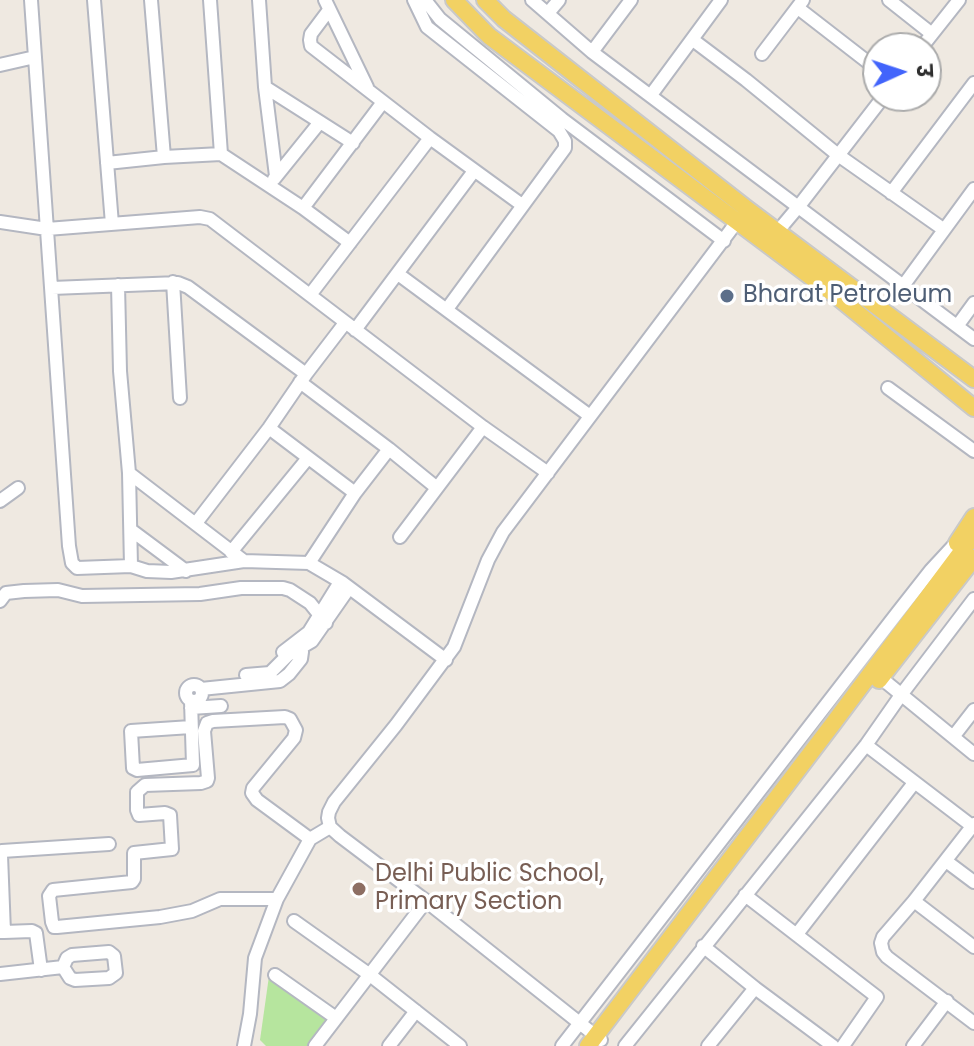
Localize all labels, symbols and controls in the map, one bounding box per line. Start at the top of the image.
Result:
north arrow [862,32,942,112]
text: उ [909,64,940,78]
place label: Bharat Petroleum [743,282,952,310]
marker: Bharat Petroleum [718,287,736,305]
place label: Delhi Public School, Primary Section [375,861,604,917]
marker: Delhi Public School, Primary Section [350,880,368,898]

